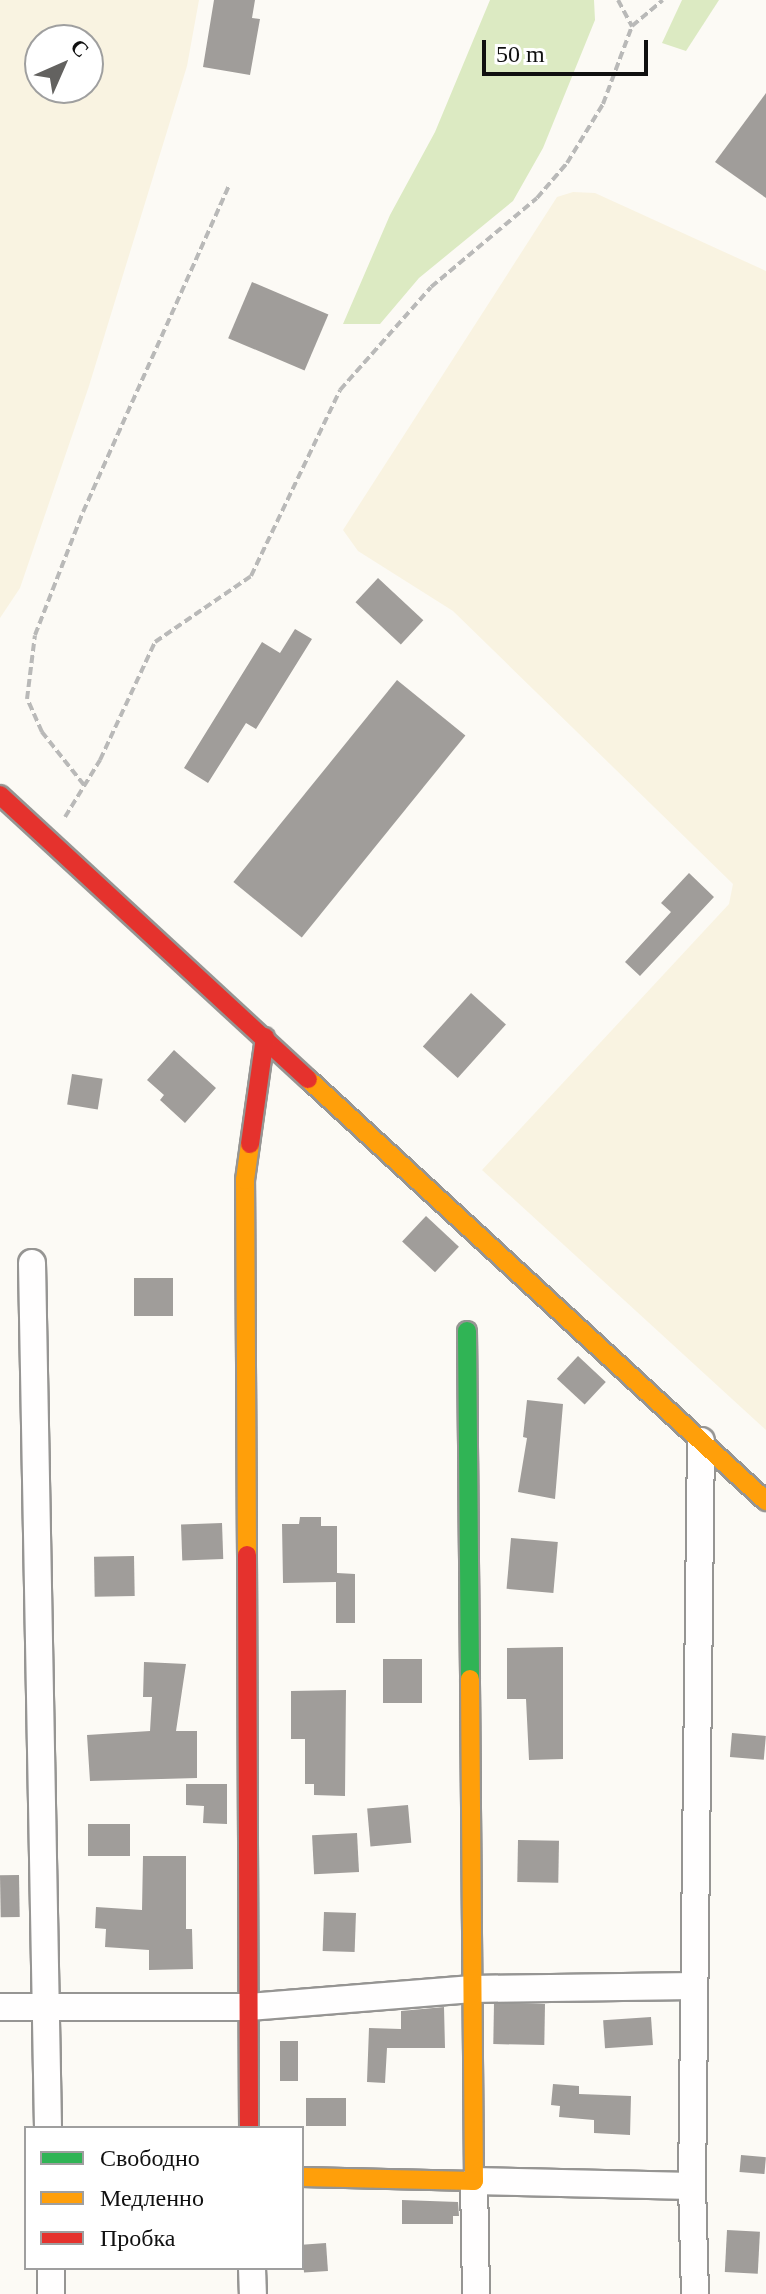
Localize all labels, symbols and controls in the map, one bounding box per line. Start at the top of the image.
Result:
north arrow [24,24,104,104]
scale bar [486,24,652,74]
text: С [65,34,94,63]
text: 50 m [496,41,545,67]
legend [24,2126,304,2270]
text: Свободно [100,2145,200,2171]
text: Медленно [100,2185,204,2211]
text: Пробка [100,2225,176,2251]

